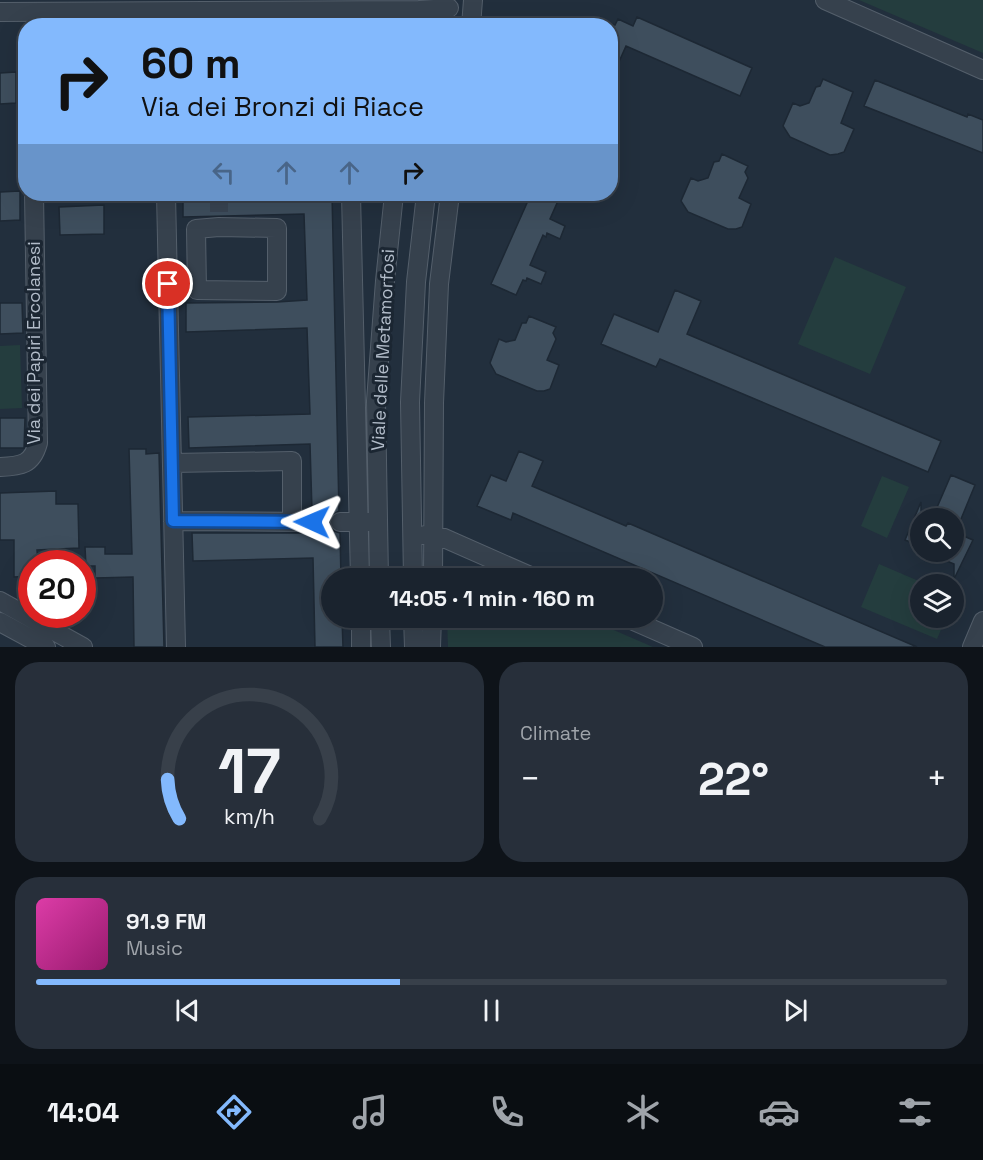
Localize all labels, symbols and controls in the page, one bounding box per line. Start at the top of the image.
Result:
text: 60 m [141,37,241,90]
icon: right [42,42,120,120]
text: Via dei Bronzi di Riace [141,89,424,124]
icon: left [207,156,240,189]
icon: ahead [270,156,303,189]
icon: ahead [333,156,366,189]
icon: right [396,156,429,189]
street label: Via dei Papiri Ercolanesi [22,241,45,445]
street label: Viale delle Metamorfosi [366,248,399,452]
pin [142,258,193,309]
icon: arrive [151,267,184,300]
position arrow [280,490,344,554]
map controls [910,508,964,628]
button: search [910,508,964,562]
speed limit sign: 20 [18,550,96,628]
button: layers [910,574,964,628]
text: 14:05 · 1 min · 160 m [389,584,595,612]
text: Climate [520,720,591,746]
text: 17 [218,732,281,811]
text: 22° [698,751,769,808]
text: − [520,758,540,800]
text: + [927,758,947,800]
text: km/h [224,803,275,830]
text: 91.9 FM [126,907,206,935]
text: Music [126,935,183,961]
icon: previous [171,994,204,1027]
icon: pause [475,994,508,1027]
icon: next [779,994,812,1027]
icon: directions [213,1091,255,1133]
icon: music [349,1091,391,1133]
icon: phone [486,1091,528,1133]
icon: climate [622,1091,664,1133]
icon: car [758,1091,800,1133]
icon: filters [894,1091,936,1133]
text: 14:04 [47,1095,119,1130]

